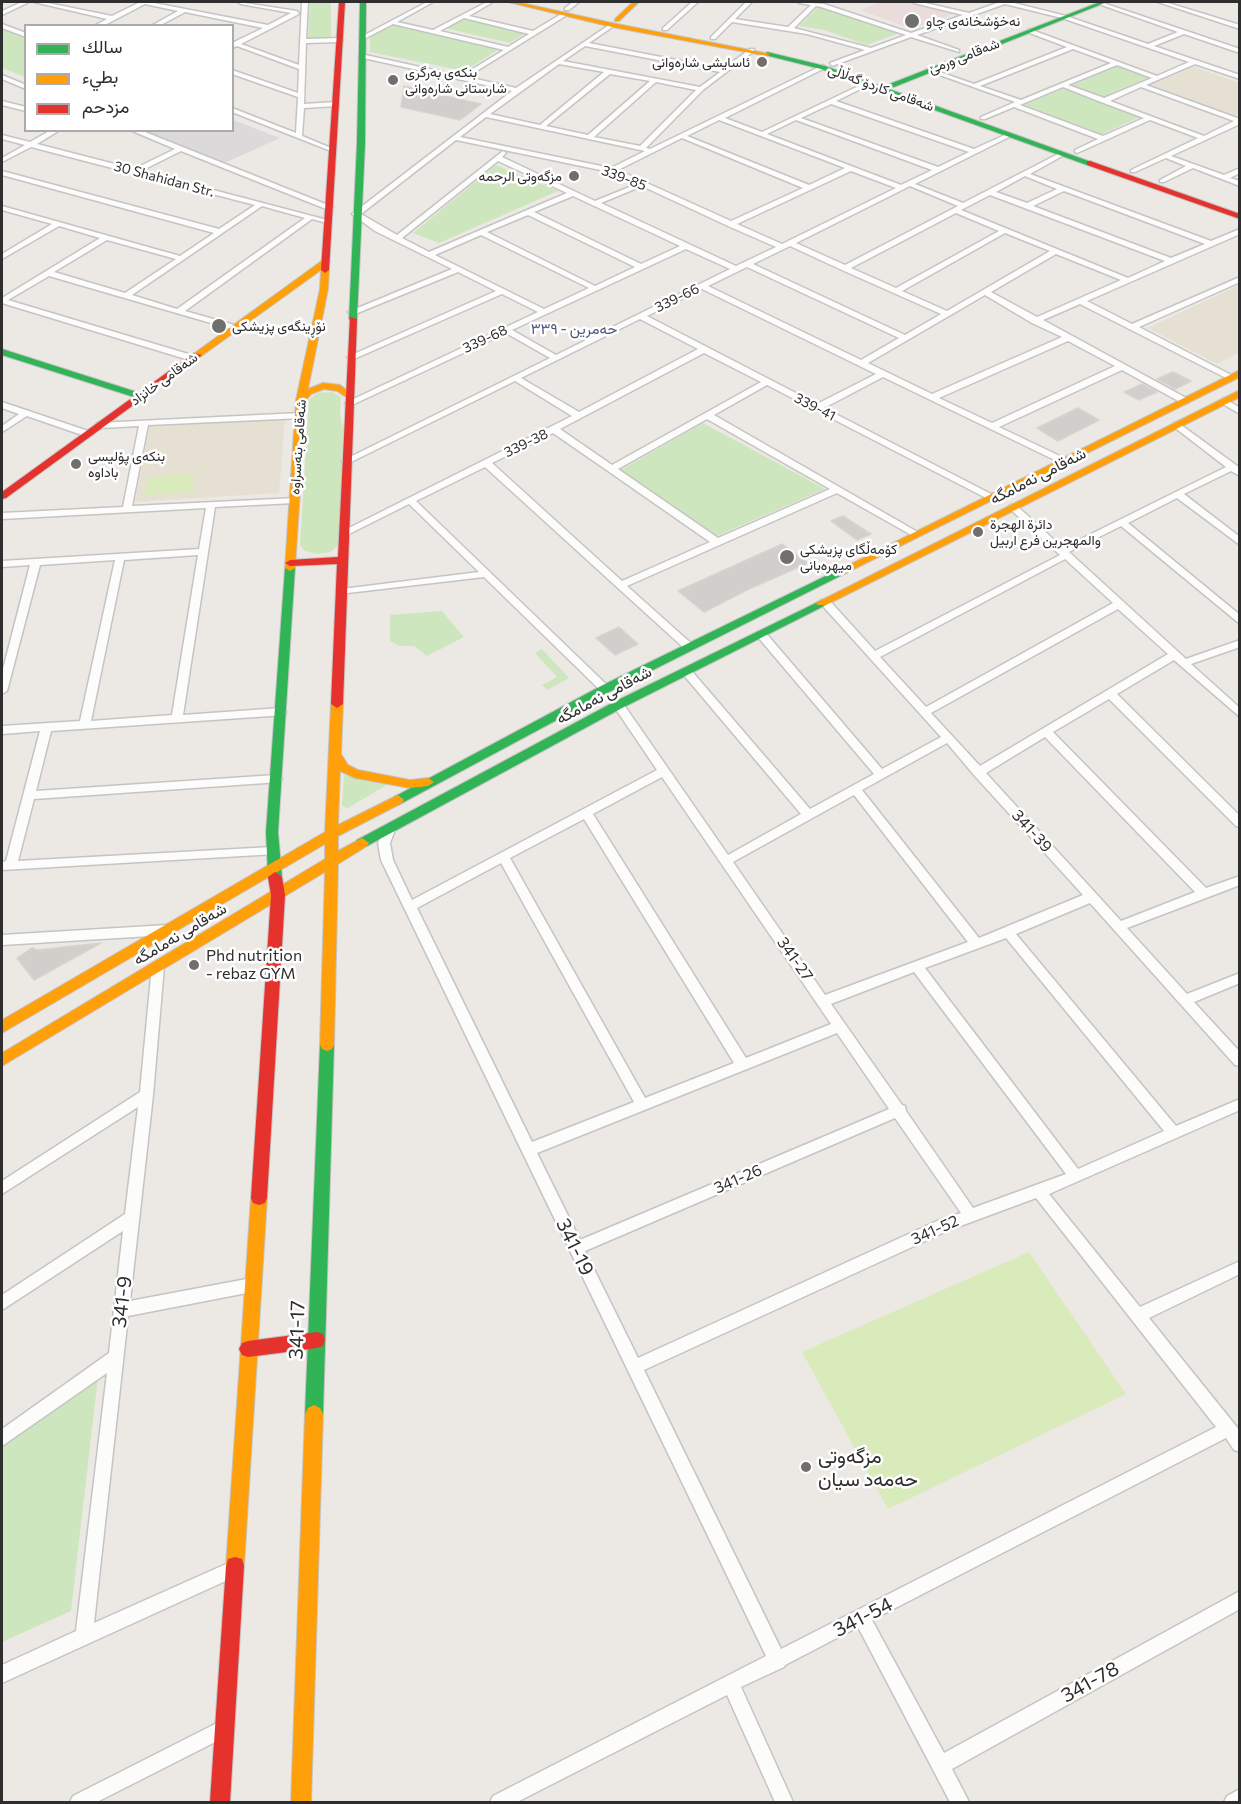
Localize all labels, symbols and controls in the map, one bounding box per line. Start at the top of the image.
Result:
marker: نەخۆشخانەی چاو [903,12,921,30]
place label: نەخۆشخانەی چاو [926,13,1020,29]
legend [24,24,234,132]
text: سالك [82,35,122,57]
street label: شەقامی ورمێ [926,35,1002,77]
place label: ئاسایشی شارەوانی [652,54,750,70]
marker: ئاسایشی شارەوانی [755,55,769,69]
street label: شەقامی کاردۆ گەڵاڵی [826,61,936,115]
place label: بنكەی بەرگری شارستانی شارەوانی [405,64,507,96]
text: بطيء [82,65,118,87]
marker: بنكەی بەرگری شارستانی شارەوانی [386,73,400,87]
text: مزدحم [82,95,129,117]
street label: 30 Shahidan Str. [112,158,216,200]
street label: 339-85 [599,162,649,194]
place label: مزگەوتی الرحمە [478,168,562,184]
marker: مزگەوتی الرحمە [567,169,581,183]
street label: 339-66 [652,280,702,316]
marker: نۆڕینگەی پزیشکی [210,317,228,335]
place label: نۆڕینگەی پزیشکی [232,318,326,334]
district label: حەمرین - ٣٣٩ [531,320,617,338]
street label: 339-68 [460,321,510,357]
street label: شەقامی خانزاد [127,349,201,409]
street label: 339-41 [791,389,839,425]
street label: شەقامی بنەسراوە [286,399,310,495]
street label: 339-38 [501,425,551,461]
street label: شەقامی نەمامگە [987,444,1089,508]
place label: بنکەی پۆلیسی باداوە [88,448,165,480]
marker: بنکەی پۆلیسی باداوە [69,457,83,471]
place label: دائرة الهجرة والمهجرين فرع اربيل [990,516,1101,548]
marker: دائرة الهجرة والمهجرين فرع اربيل [971,525,985,539]
place label: کۆمەڵگای پزیشکی میهرەبانی [800,541,897,574]
marker: کۆمەڵگای پزیشکی میهرەبانی [778,548,796,566]
street label: شەقامی نەمامگە [553,662,655,728]
street label: 341-39 [1008,806,1056,856]
street label: شەقامی نەمامگە [130,899,230,969]
street label: 341-27 [773,933,817,985]
place label: Phd nutrition - rebaz GYM [206,946,302,984]
marker: Phd nutrition - rebaz GYM [187,958,201,972]
street label: 341-26 [711,1160,765,1198]
street label: 341-52 [908,1211,962,1249]
street label: 341-19 [551,1215,599,1279]
street label: 341-9 [107,1275,137,1329]
street label: 341-17 [284,1300,310,1360]
place label: مزگەوتی حەمەد سیان [818,1444,918,1491]
marker: مزگەوتی حەمەد سیان [799,1460,813,1474]
street label: 341-54 [829,1592,897,1642]
street label: 341-78 [1057,1656,1123,1708]

